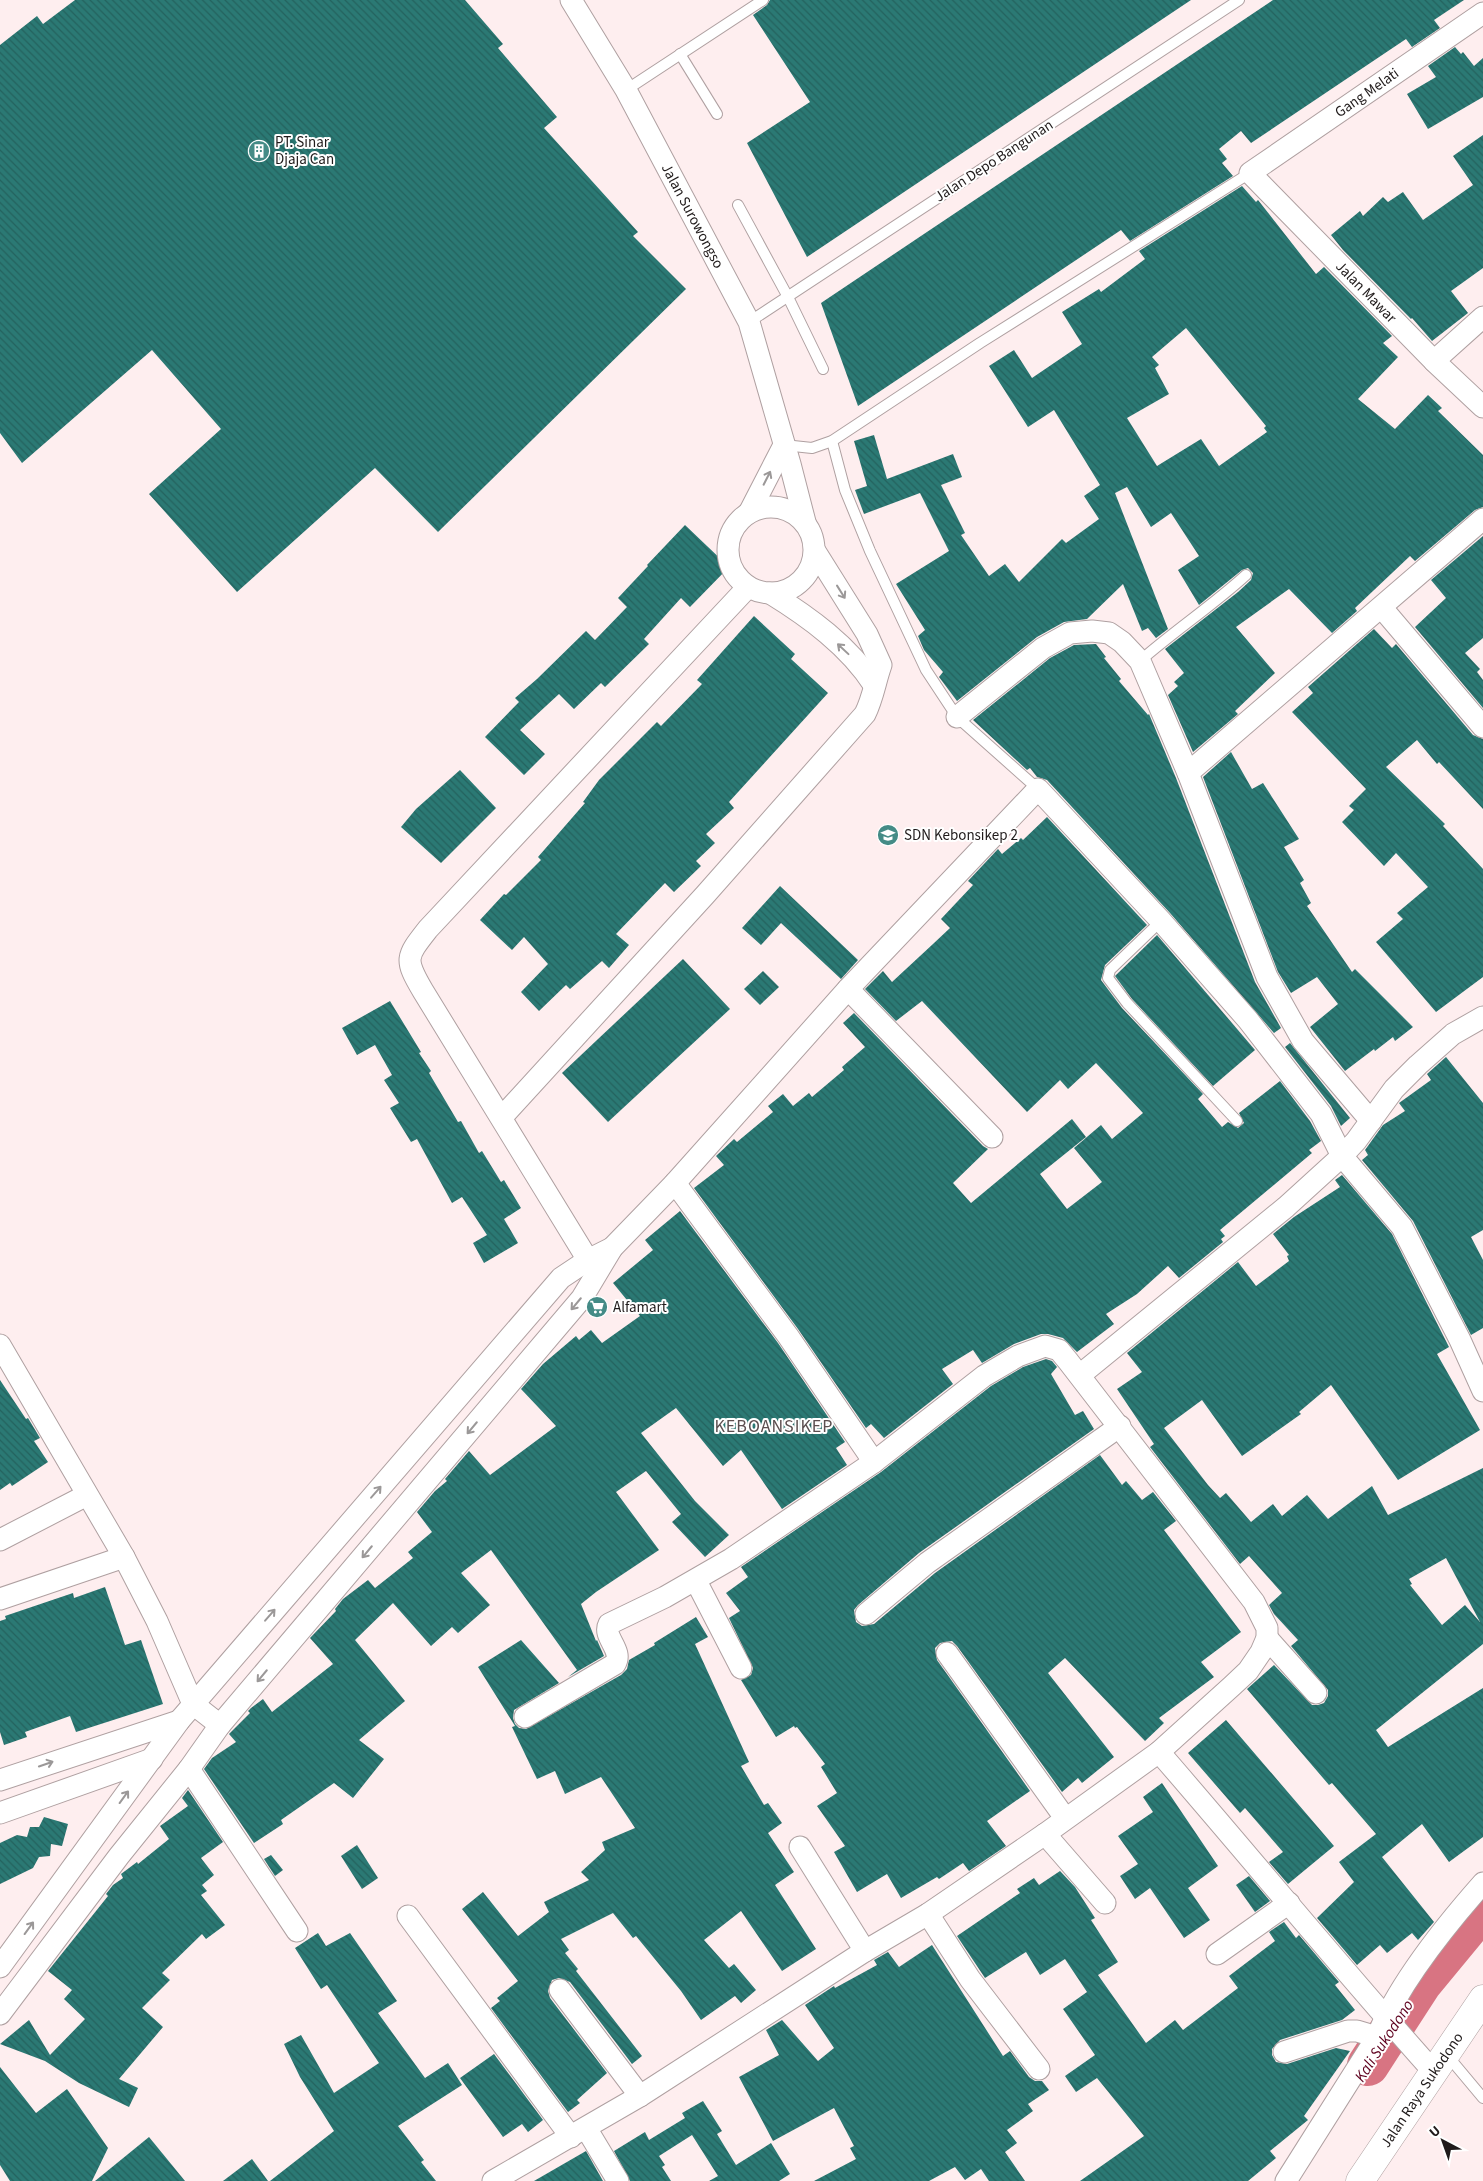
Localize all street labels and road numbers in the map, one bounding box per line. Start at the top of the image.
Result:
street label: Gang Melati [1331,63,1403,123]
street label: Jalan Depo Bangunan [931,115,1057,207]
street label: Jalan Surowongso [656,160,729,272]
street label: Jalan Mawar [1331,256,1402,328]
street label: Jalan Raya Sukodono [1375,2028,1468,2152]

